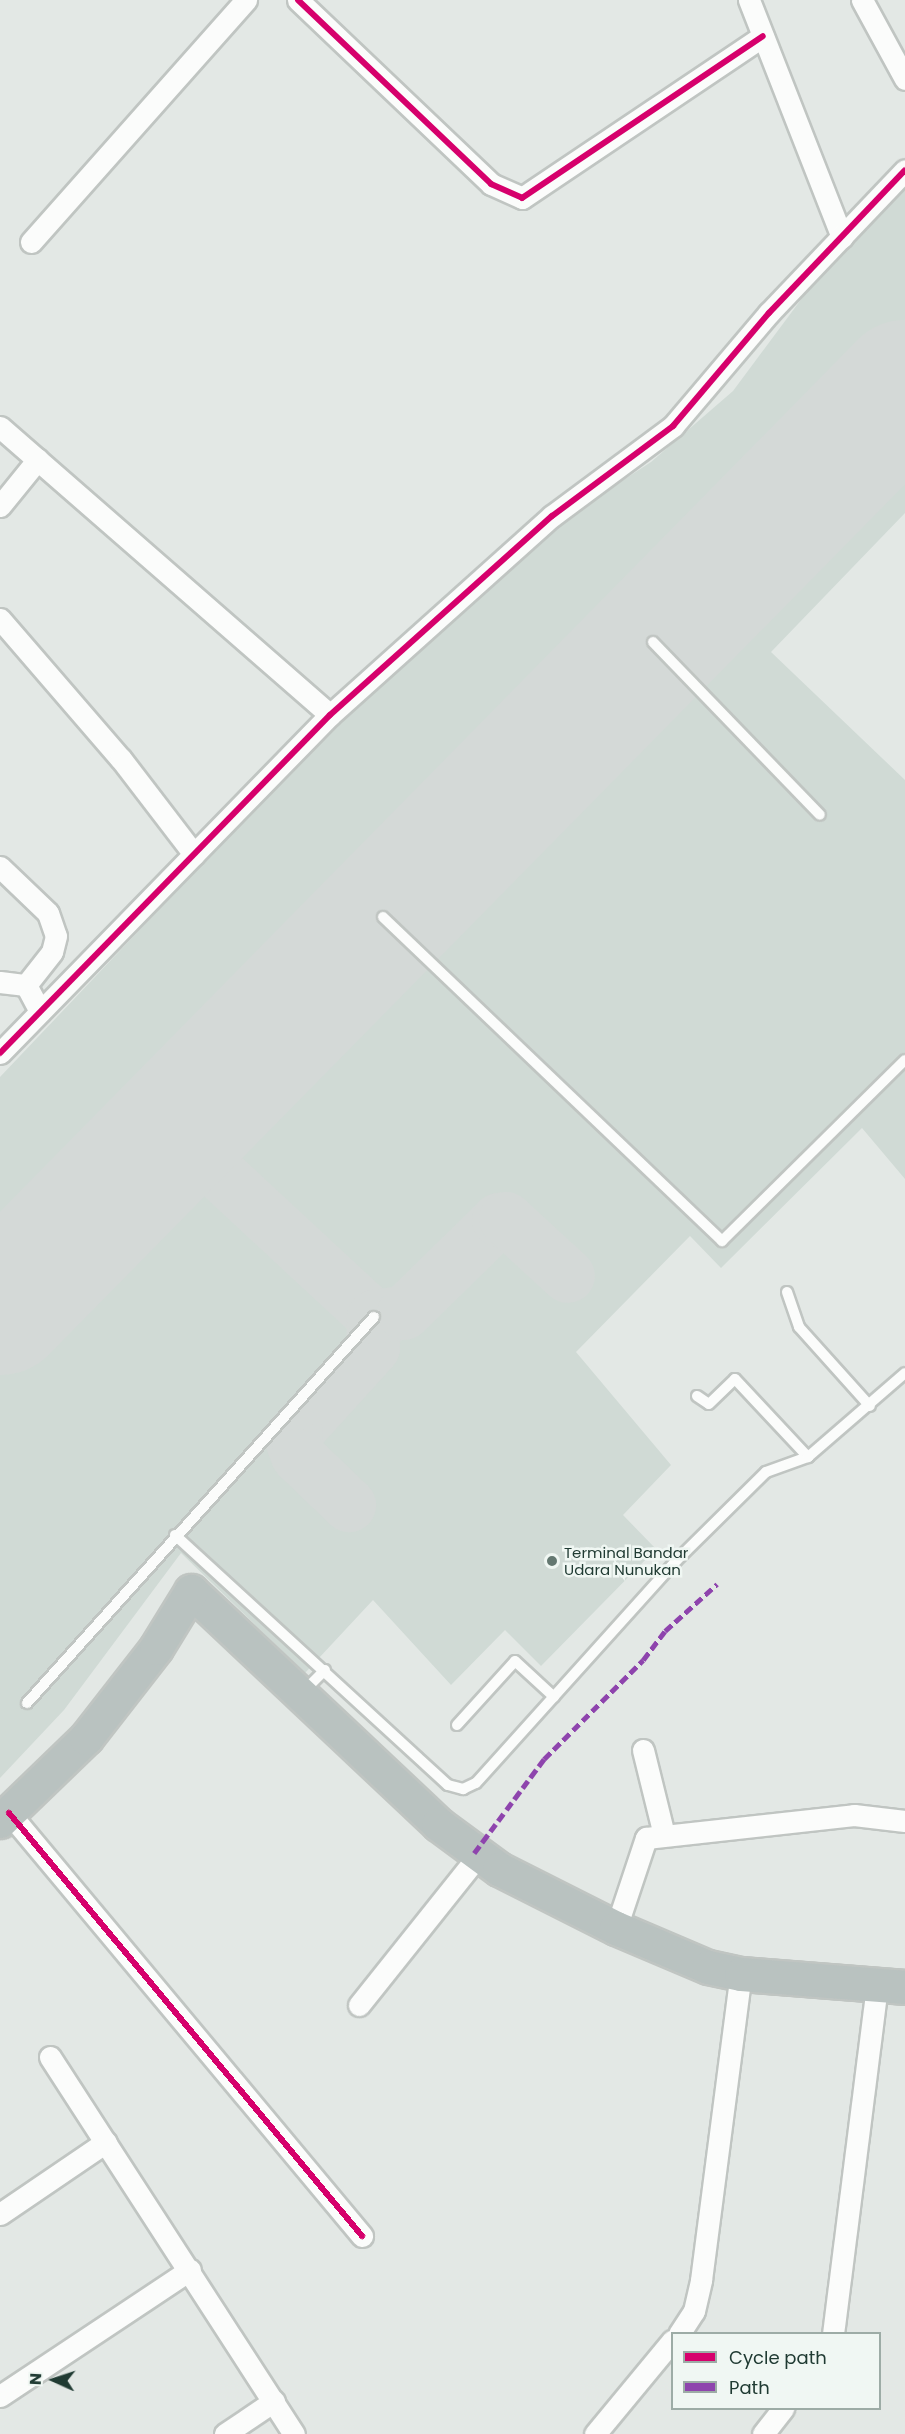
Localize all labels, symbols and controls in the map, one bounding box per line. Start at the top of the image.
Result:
place label: Terminal Bandar Udara Nunukan [564,1543,688,1578]
marker: Terminal Bandar Udara Nunukan [545,1554,559,1568]
legend [671,2332,881,2410]
text: Cycle path [729,2345,827,2370]
north arrow [24,2350,84,2410]
text: N [24,2372,47,2386]
text: Path [729,2375,770,2400]

